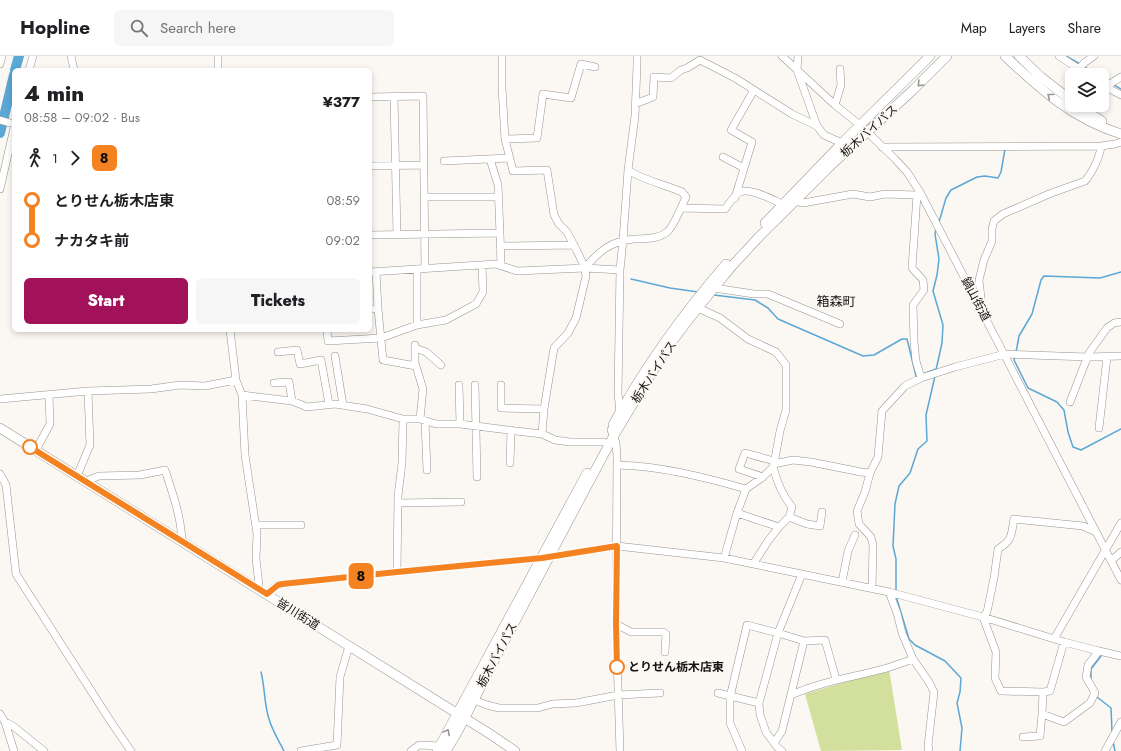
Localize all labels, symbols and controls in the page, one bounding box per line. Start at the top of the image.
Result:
search box [114,10,394,46]
text: Hopline [20,14,90,41]
icon: search [128,17,150,39]
text: Search here [160,17,236,39]
text: Map [961,18,987,38]
text: Layers [1009,18,1045,38]
text: Share [1067,18,1101,38]
map controls [1065,68,1109,112]
button: layers [1065,68,1109,112]
text: 4 min [24,77,84,109]
one-way arrow [917,79,925,87]
text: ¥377 [323,91,360,113]
one-way arrow [1047,94,1054,101]
street label: 栃木バイパス [836,100,902,162]
text: 08:58 – 09:02 · Bus [24,108,140,127]
icon: walk [24,147,46,169]
icon: forward [64,147,86,169]
text: 8 [100,148,109,168]
text: 1 [52,149,58,168]
text: とりせん栃木店東 [54,190,174,212]
text: 08:59 [326,191,360,210]
text: ナカタキ前 [54,230,129,252]
text: 09:02 [326,231,360,250]
street label: 鍋山街道 [957,274,995,324]
button: Start [24,278,188,324]
button: Tickets [196,278,360,324]
district label: 箱森町 [816,292,856,311]
street label: 栃木バイパス [627,337,681,407]
unlabelled marker [22,439,38,455]
line badge: 8 [348,563,374,589]
text: 8 [357,566,365,586]
street label: 皆川街道 [273,594,323,634]
street label: 栃木バイパス [472,619,522,691]
place label: とりせん栃木店東 [628,658,724,676]
marker: とりせん栃木店東 [609,659,625,675]
one-way arrow [443,729,450,737]

